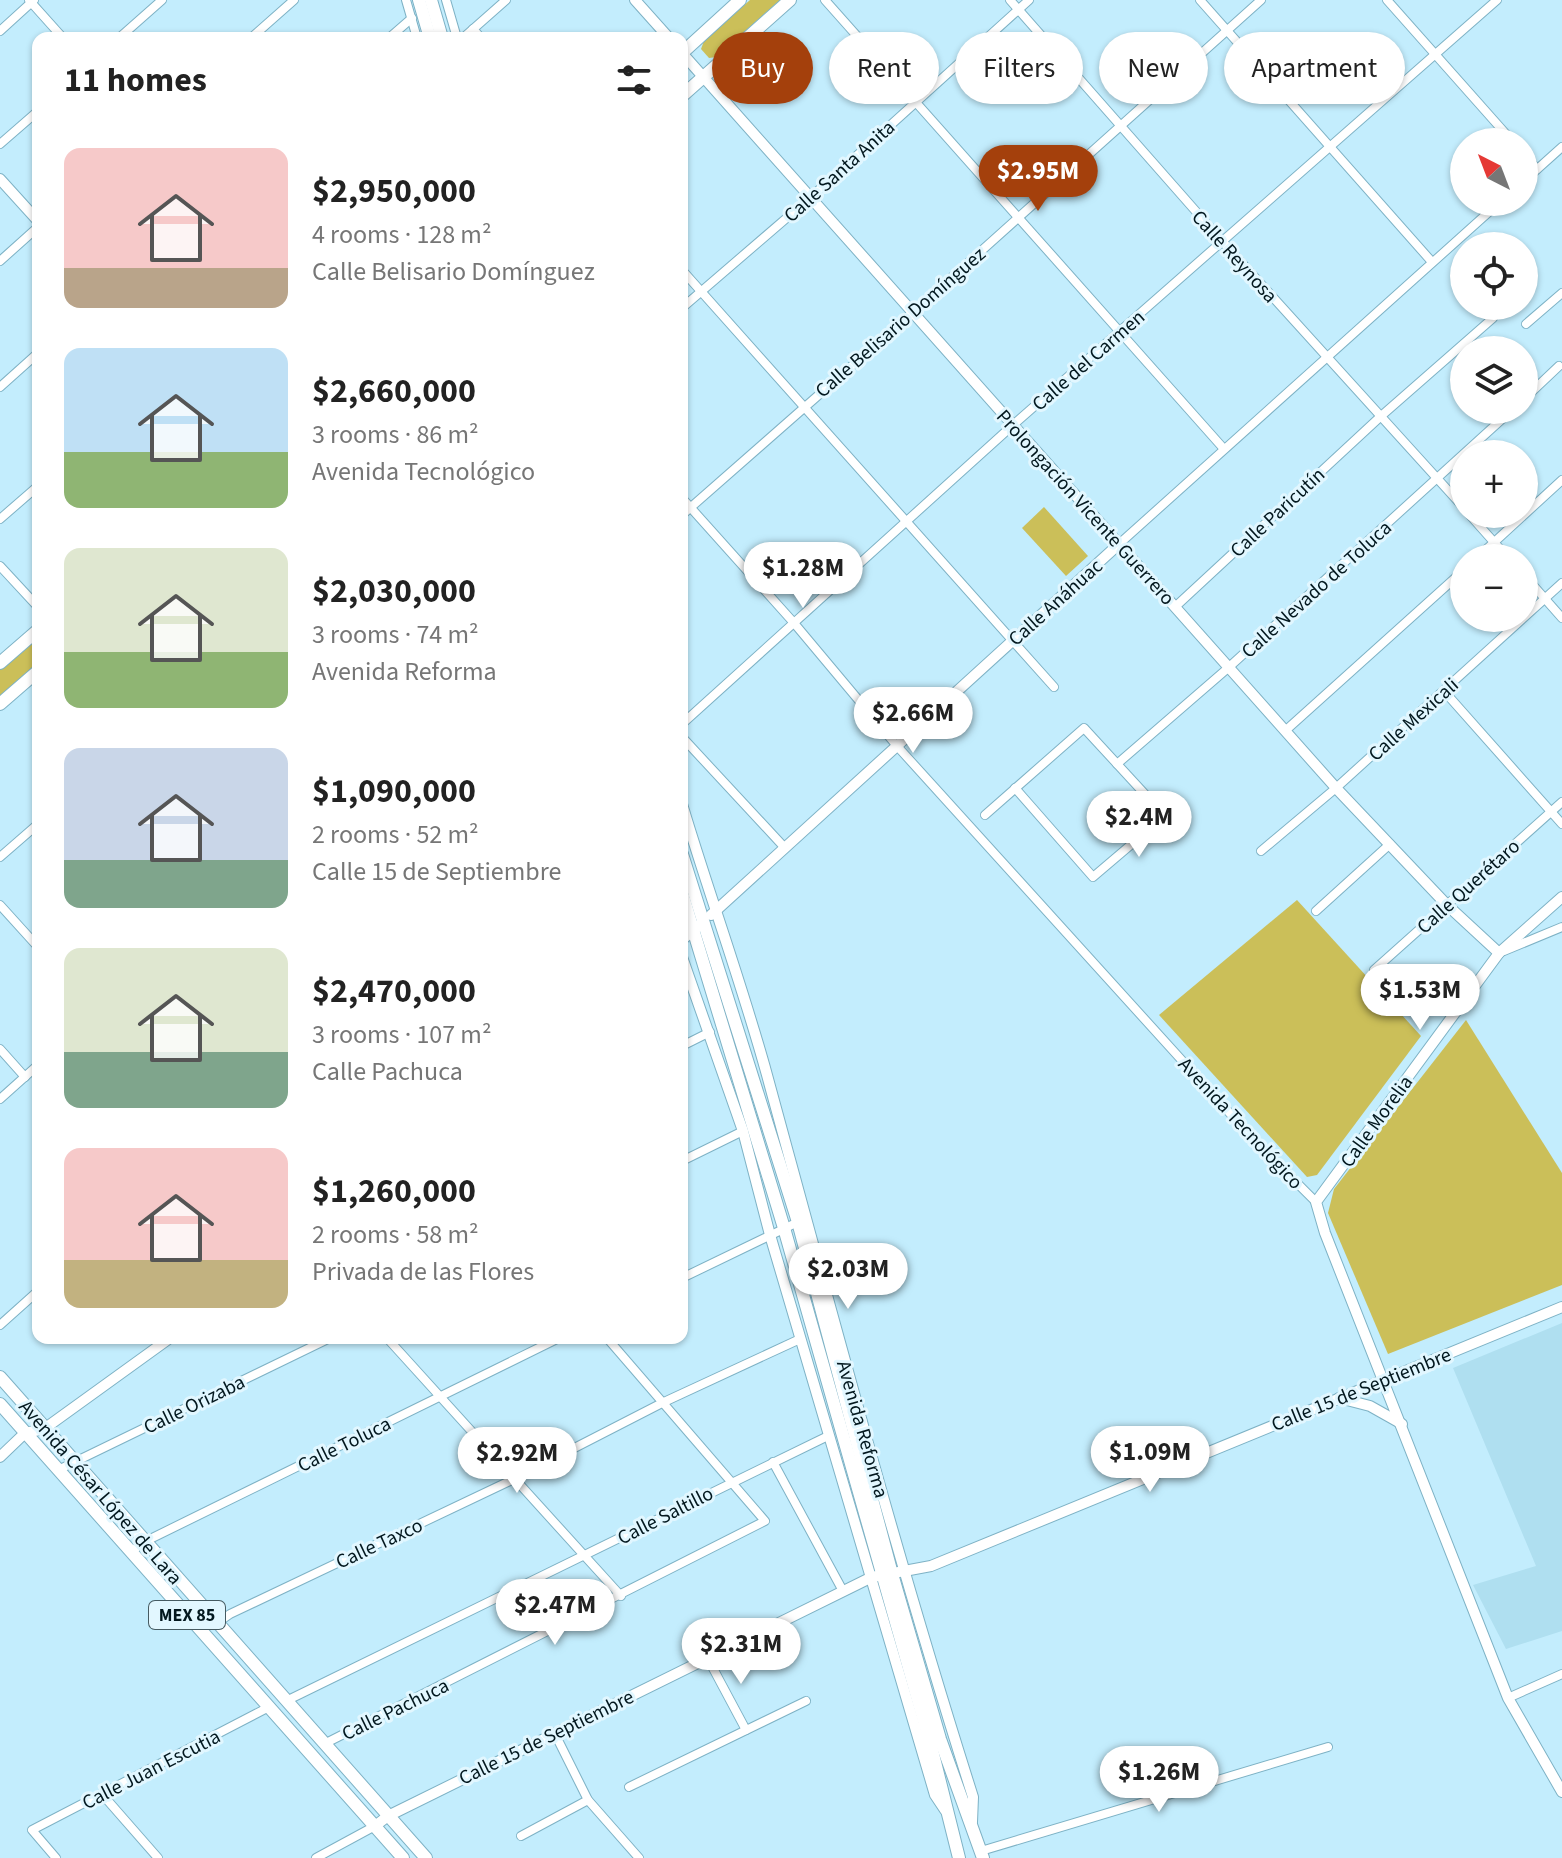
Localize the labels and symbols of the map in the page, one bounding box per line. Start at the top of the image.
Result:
street label: Calle Santa Anita [778,114,901,229]
north arrow [1450,128,1538,216]
pin: $2.95M [973,145,1103,213]
street label: Calle Reynosa [1185,204,1284,309]
street label: Calle Belisario Domínguez [809,241,992,405]
street label: Calle del Carmen [1026,304,1151,418]
street label: Prolongación Vicente Guerrero [990,404,1181,612]
street label: Calle Paricutín [1224,461,1331,564]
street label: Calle Nevado de Toluca [1235,515,1398,665]
pin: $1.28M [738,542,868,610]
street label: Calle Anáhuac [1002,553,1109,653]
street label: Calle Mexicali [1362,672,1465,768]
pin: $2.66M [848,687,978,755]
pin: $2.4M [1083,791,1195,859]
street label: Calle Querétaro [1411,833,1526,941]
pin: $1.53M [1355,964,1485,1032]
street label: Avenida Tecnológico [1172,1051,1309,1196]
street label: Calle Morelia [1334,1070,1420,1173]
pin: $2.03M [783,1243,913,1311]
street label: Calle 15 de Septiembre [1267,1341,1456,1439]
street label: Avenida Reforma [829,1357,895,1501]
street label: Calle Orizaba [139,1368,250,1442]
street label: Avenida César López de Lara [12,1394,189,1591]
street label: Calle Toluca [293,1410,396,1480]
pin: $1.09M [1085,1426,1215,1494]
pin: $2.92M [452,1427,582,1495]
street label: Calle Saltillo [613,1480,718,1552]
street label: Calle Taxco [331,1512,428,1576]
pin: $2.47M [490,1579,620,1647]
road number: MEX 85 [149,1601,225,1629]
pin: $2.31M [676,1618,806,1686]
street label: Calle Pachuca [337,1672,454,1748]
street label: Calle 15 de Septiembre [454,1683,639,1793]
street label: Calle Juan Escutia [77,1723,225,1817]
pin: $1.26M [1094,1746,1224,1814]

